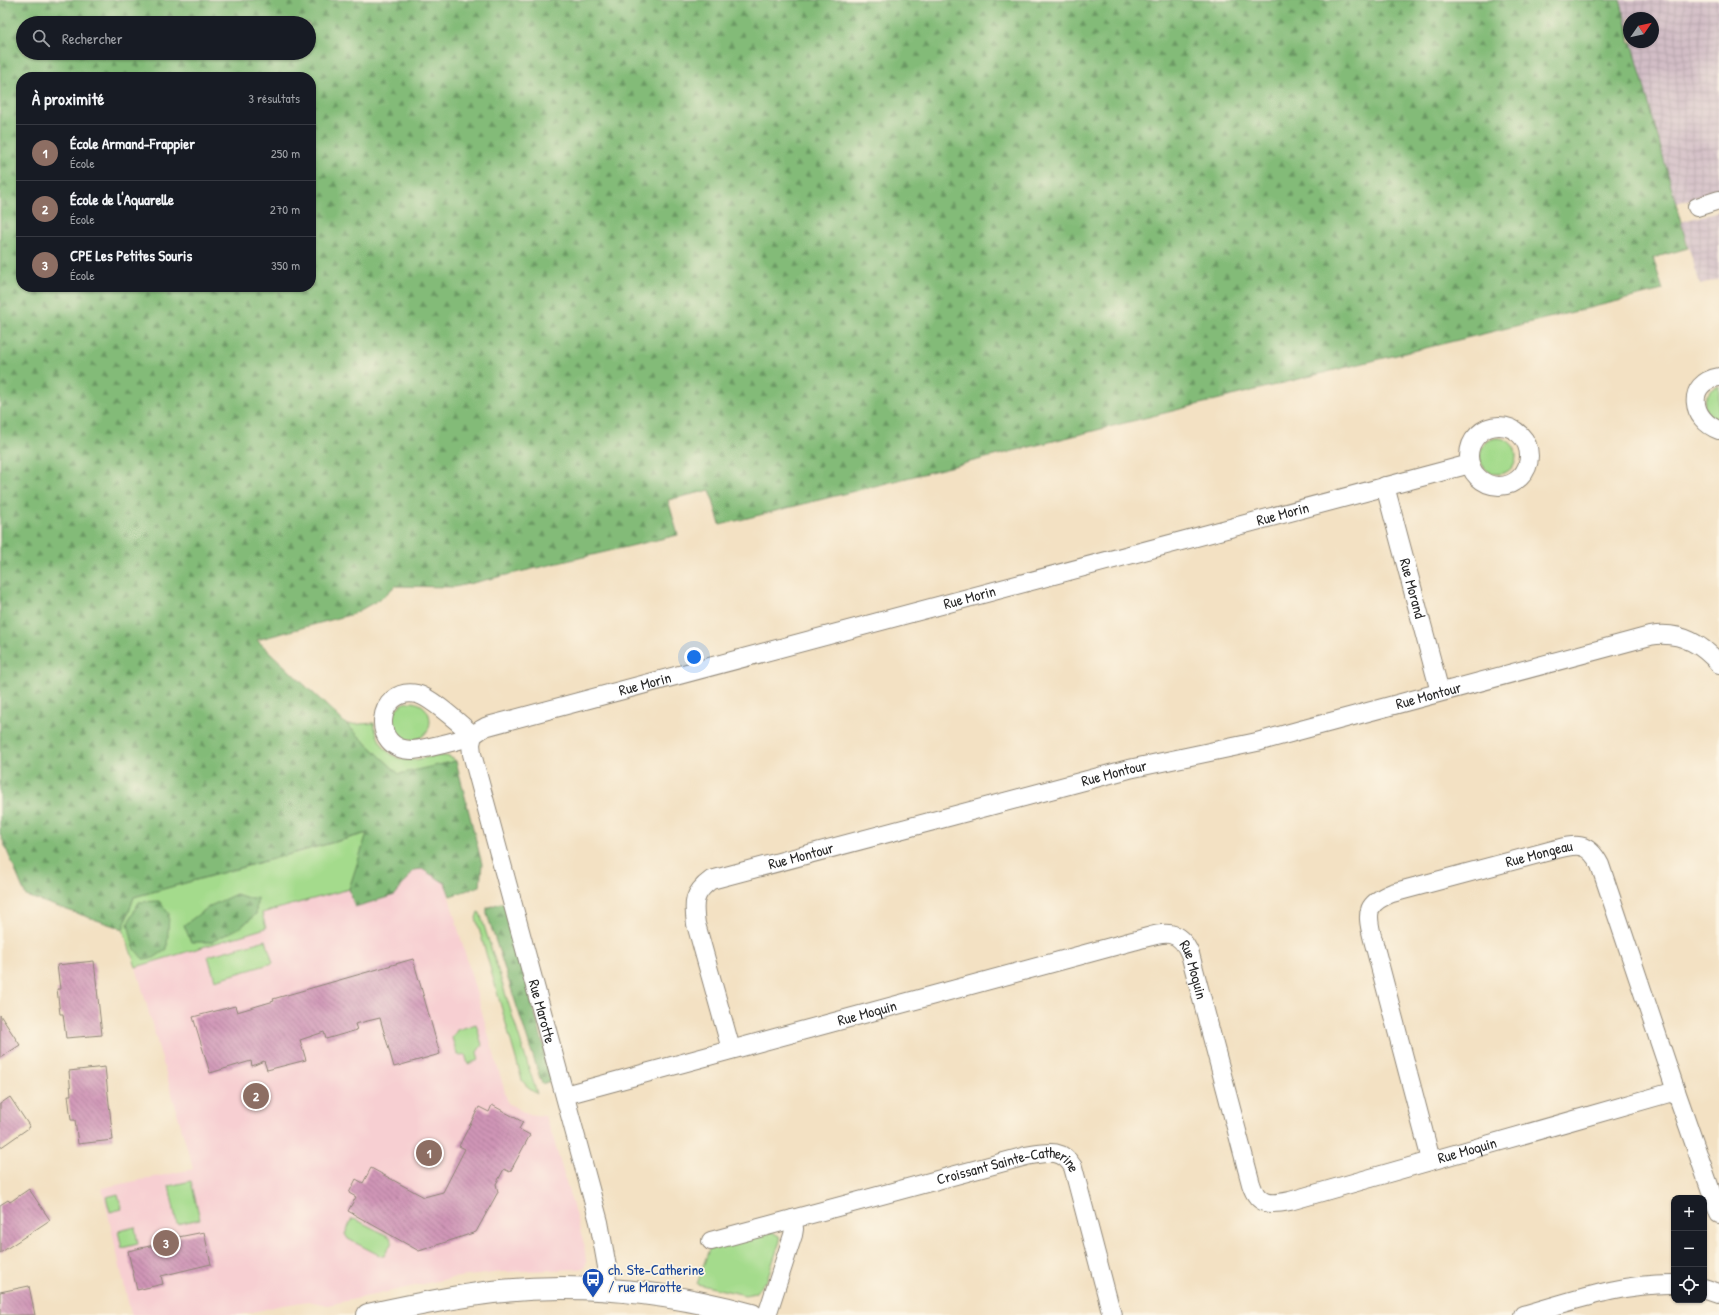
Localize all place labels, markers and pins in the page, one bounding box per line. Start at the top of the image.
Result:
pin: 2 [243,1081,269,1111]
pin: 1 [416,1138,442,1168]
pin: 3 [153,1228,179,1258]
place label: ch. Ste-Catherine / rue Marotte [608,1259,704,1297]
bus stop icon: ch. Ste-Catherine / rue Marotte [580,1266,606,1299]

